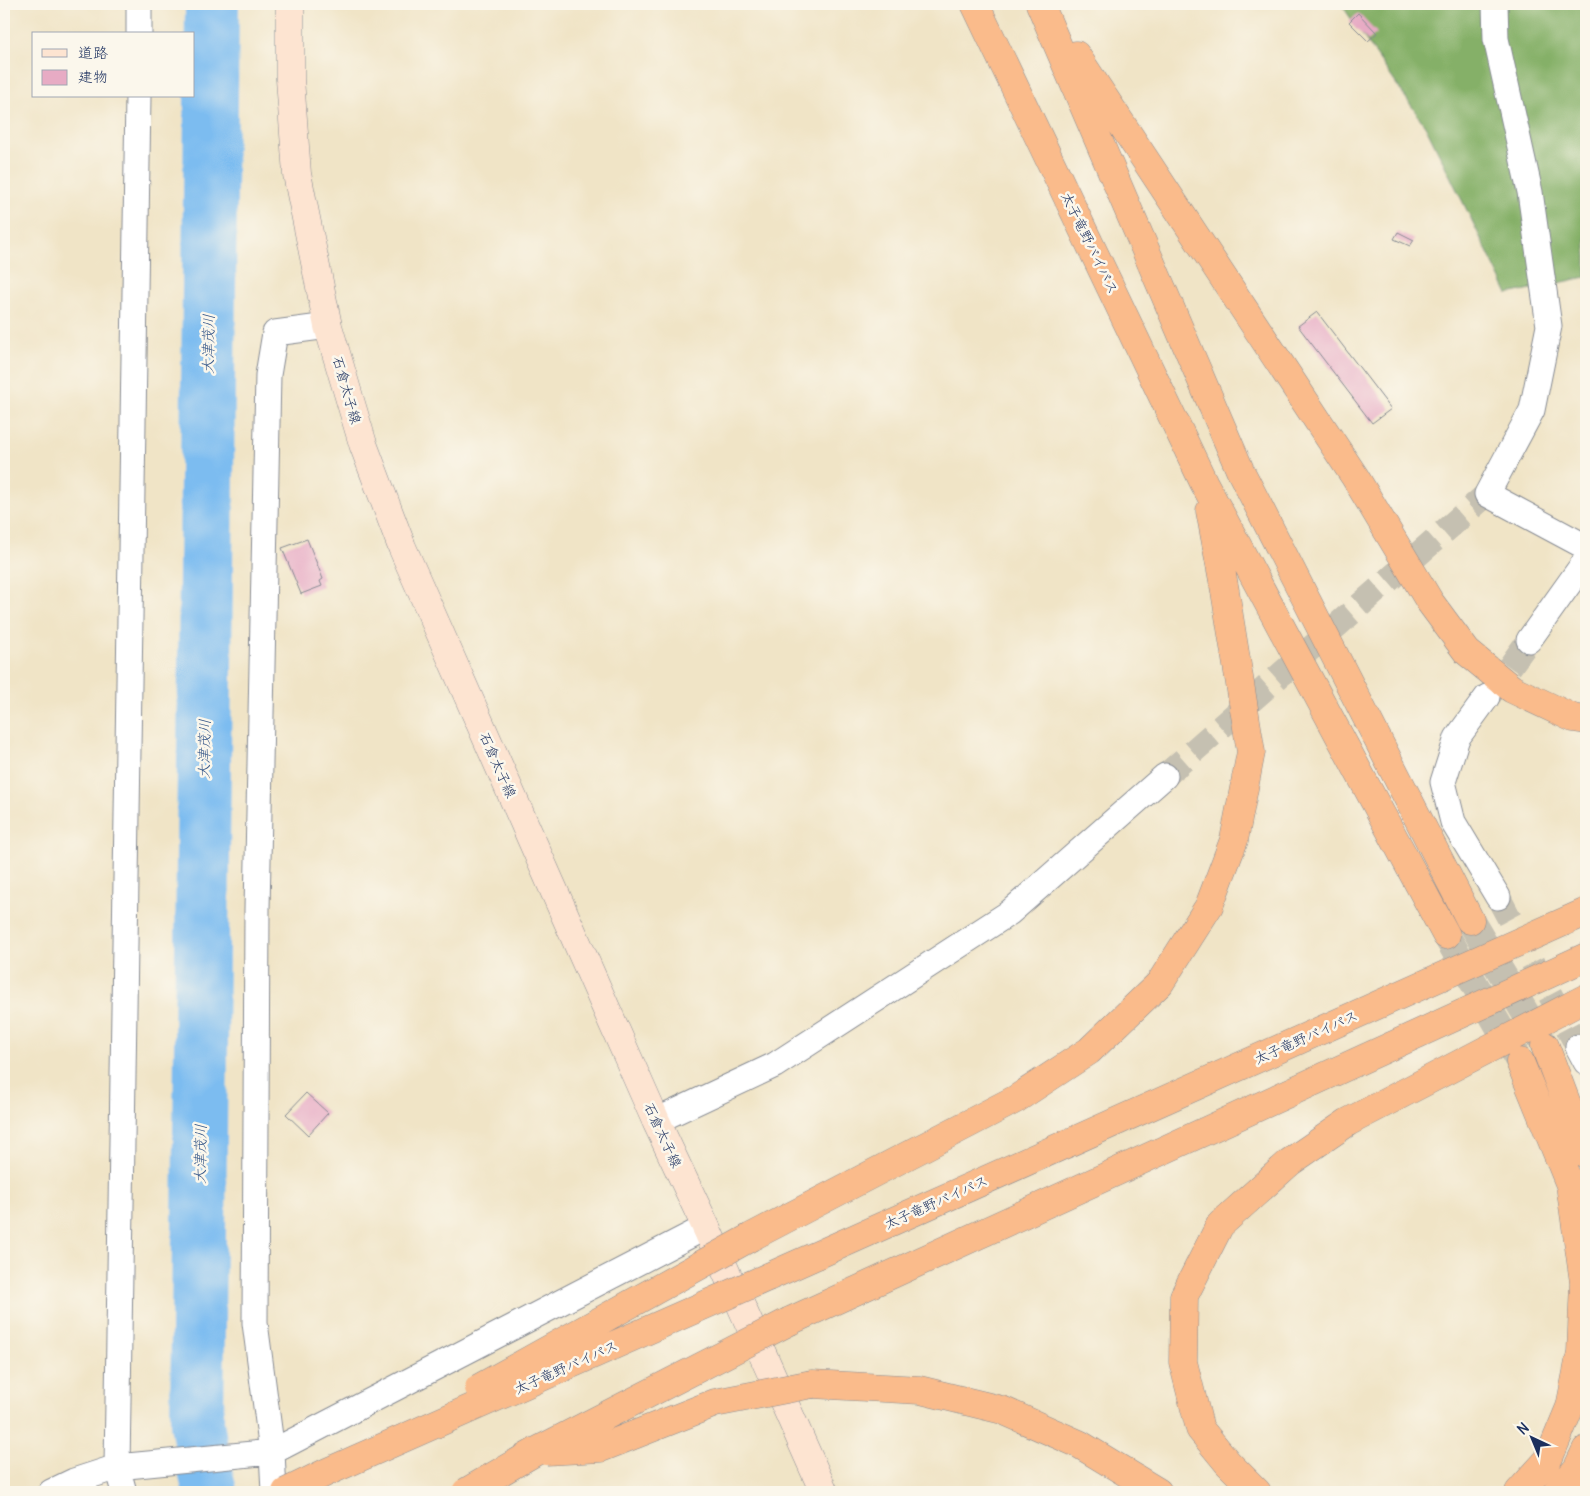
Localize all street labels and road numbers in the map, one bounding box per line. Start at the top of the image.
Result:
street label: 太子竜野バイパス [1057,189,1123,297]
street label: 石倉太子線 [329,354,365,426]
street label: 石倉太子線 [476,729,520,801]
street label: 太子竜野バイパス [1251,1006,1361,1068]
street label: 石倉太子線 [640,1099,686,1171]
street label: 太子竜野バイパス [881,1171,991,1233]
street label: 太子竜野バイパス [511,1336,621,1398]

